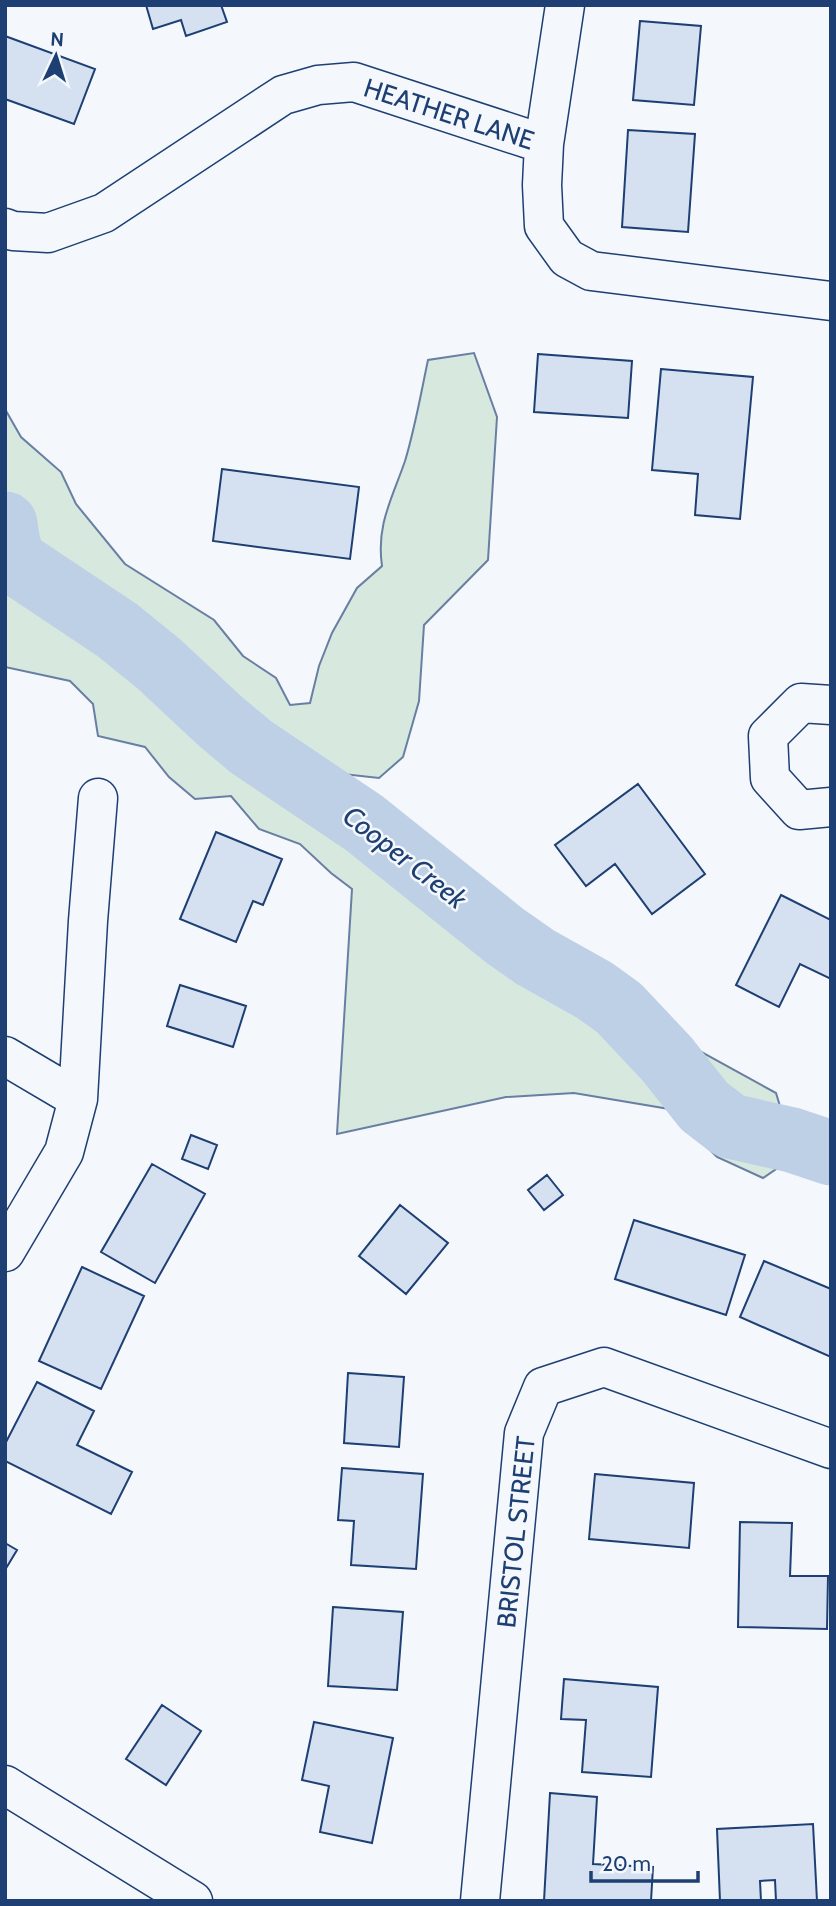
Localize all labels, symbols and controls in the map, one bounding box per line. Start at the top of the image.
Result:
north arrow [21,21,91,91]
text: N [50,28,65,51]
street label: HEATHER LANE [360,71,538,157]
water label: Cooper Creek [336,798,474,916]
street label: BRISTOL STREET [490,1434,542,1629]
scale bar [591,1840,698,1884]
text: 20 m [602,1851,651,1876]

